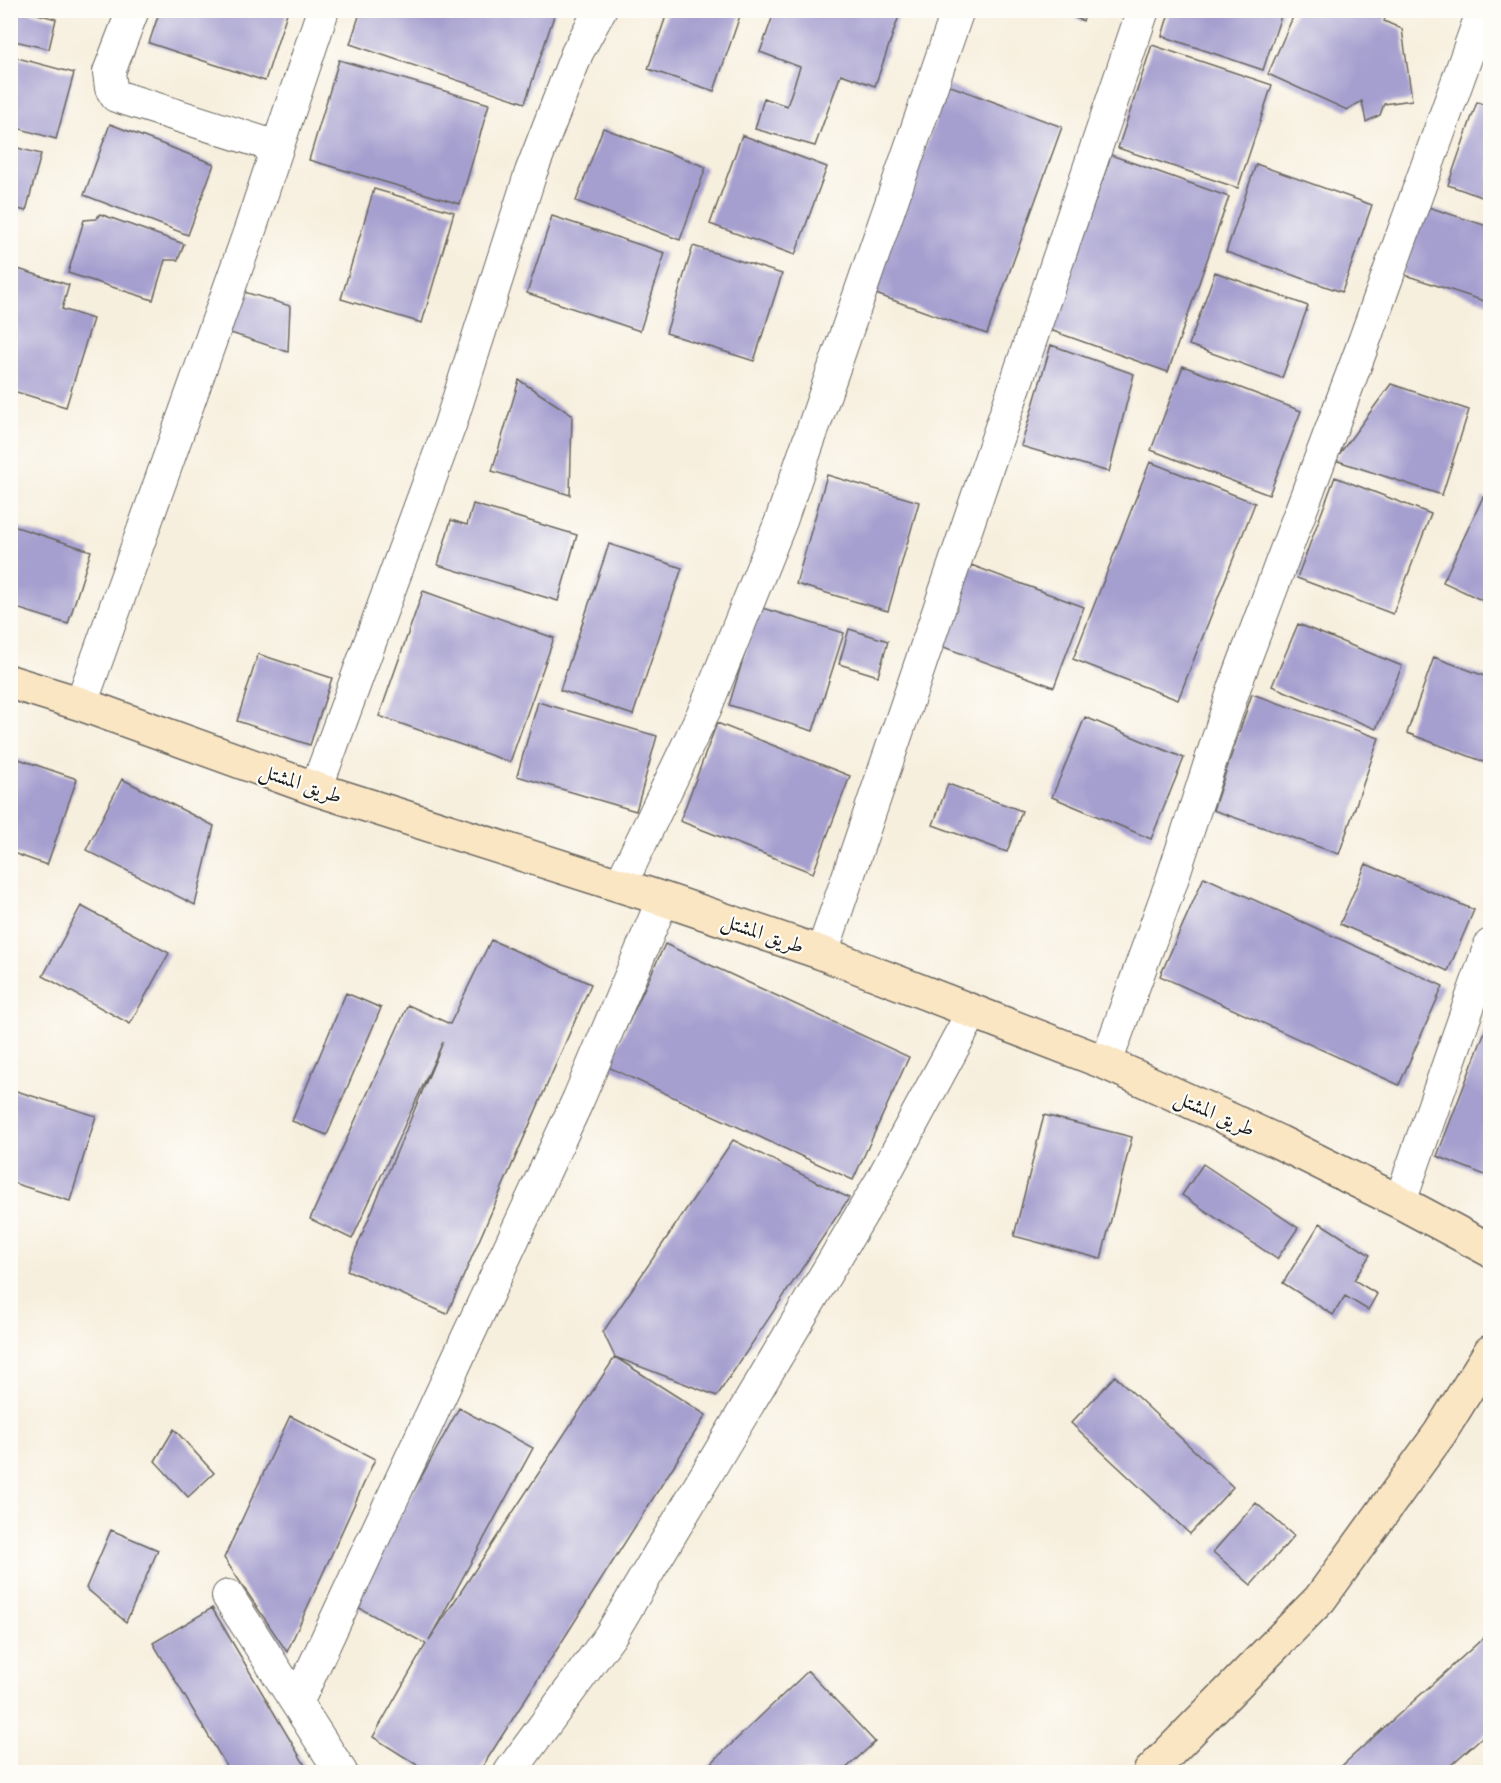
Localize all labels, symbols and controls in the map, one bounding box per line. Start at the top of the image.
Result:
street label: طريق المشتل [256,757,346,811]
street label: طريق المشتل [718,907,808,961]
street label: طريق المشتل [1170,1084,1259,1144]

